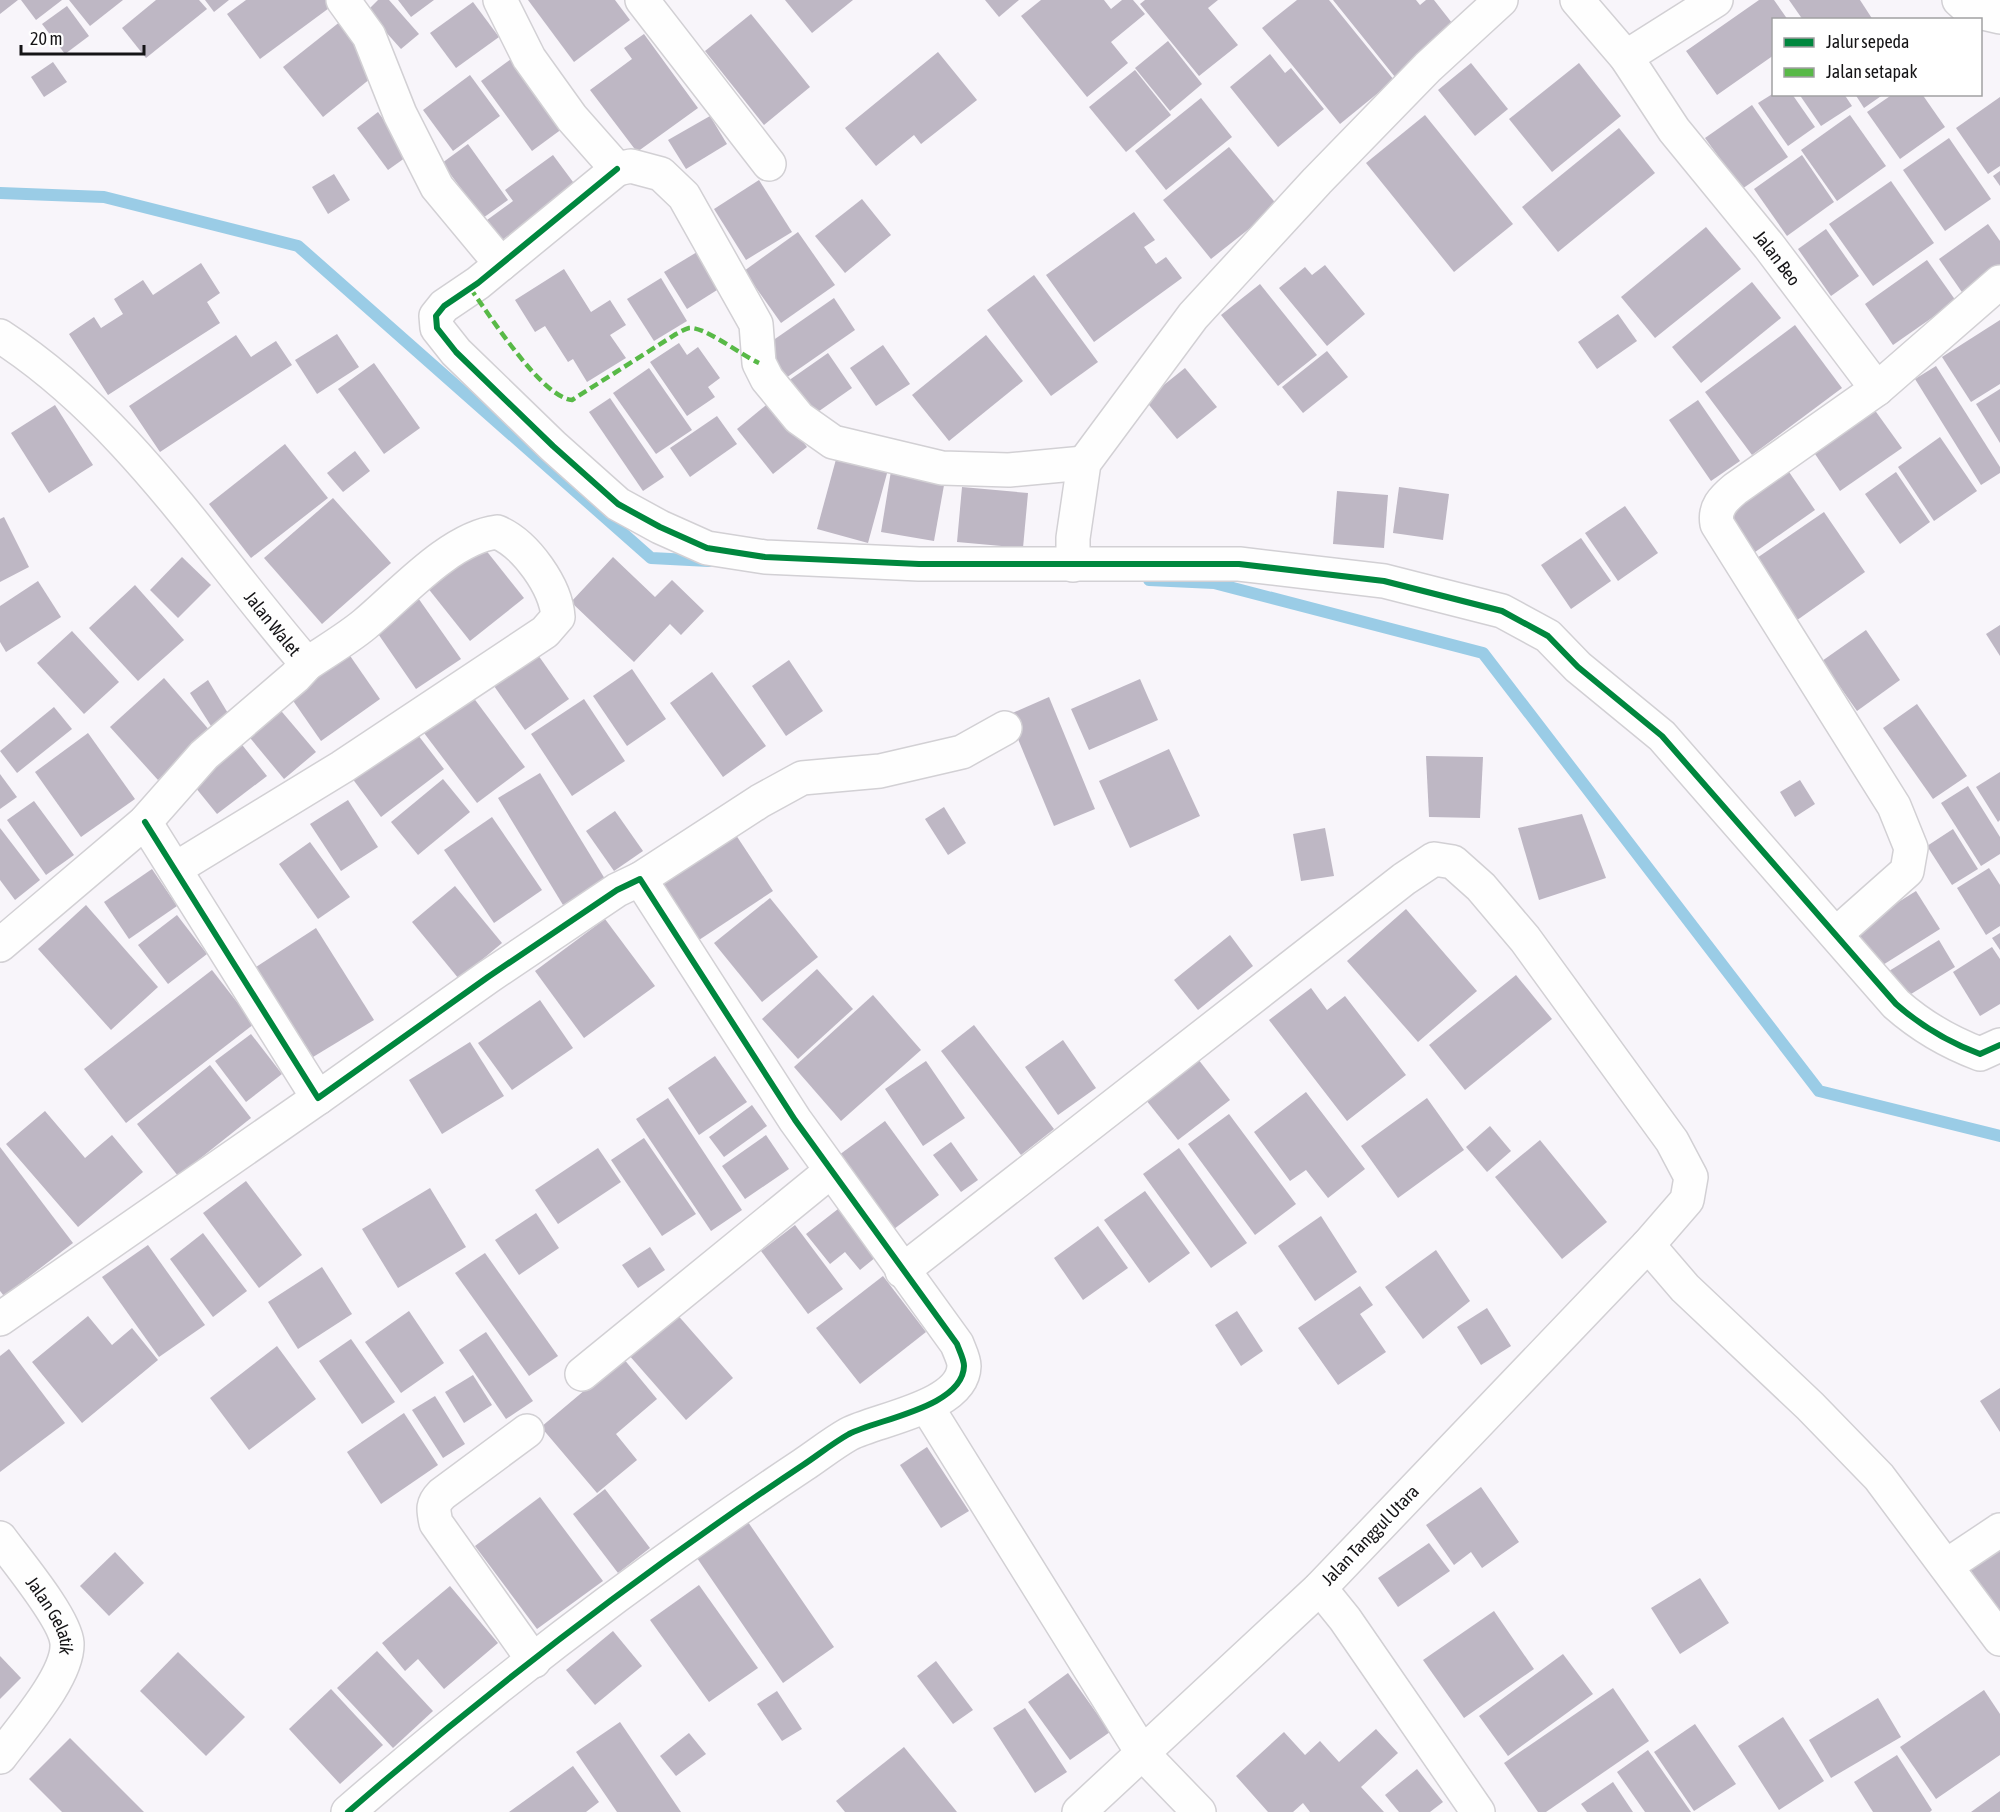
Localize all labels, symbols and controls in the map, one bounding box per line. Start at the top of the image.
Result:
scale bar [21,18,144,56]
legend [1772,18,1982,96]
text: 20 m [30,28,62,49]
text: Jalur sepeda [1826,31,1909,52]
text: Jalan setapak [1826,61,1917,82]
street label: Jalan Beo [1750,226,1805,289]
street label: Jalan Walet [240,587,306,660]
street label: Jalan Tanggul Utara [1317,1481,1423,1589]
street label: Jalan Gelatik [22,1572,78,1656]

